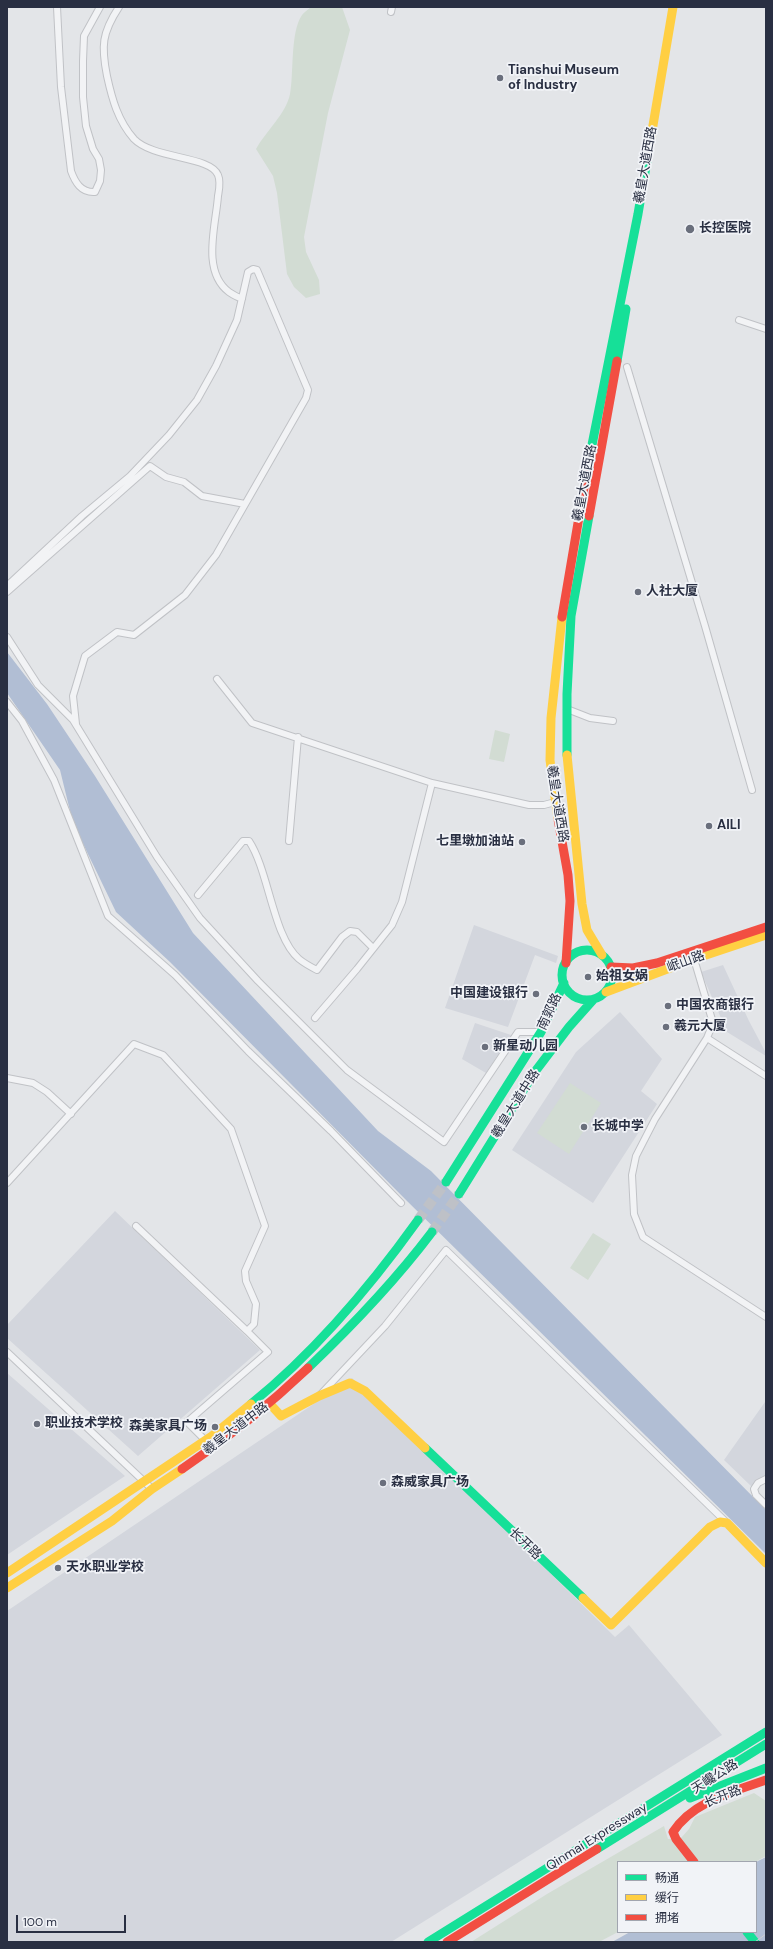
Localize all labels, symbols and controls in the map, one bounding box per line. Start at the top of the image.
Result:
place label: Tianshui Museum of Industry [508,63,619,94]
marker: Tianshui Museum of Industry [495,73,505,83]
street label: 羲皇大道西路 [632,125,660,205]
place label: 长控医院 [699,221,751,237]
marker: 长控医院 [684,223,696,235]
street label: 羲皇大道西路 [570,443,600,523]
place label: 人社大厦 [646,584,698,600]
marker: 人社大厦 [633,587,643,597]
street label: 羲皇大道西路 [543,764,571,844]
place label: AILI [717,818,741,834]
marker: AILI [704,821,714,831]
place label: 七里墩加油站 [436,834,514,850]
marker: 七里墩加油站 [517,837,527,847]
street label: 岷山路 [665,948,707,976]
place label: 始祖女娲 [596,969,648,985]
marker: 始祖女娲 [583,972,593,982]
place label: 中国建设银行 [450,986,528,1002]
marker: 中国建设银行 [531,989,541,999]
street label: 南郭路 [535,991,565,1033]
place label: 中国农商银行 [676,998,754,1014]
marker: 中国农商银行 [663,1001,673,1011]
place label: 羲元大厦 [674,1019,726,1035]
marker: 羲元大厦 [661,1022,671,1032]
place label: 新星动儿园 [493,1039,558,1055]
marker: 新星动儿园 [480,1042,490,1052]
street label: 羲皇大道中路 [489,1067,543,1141]
place label: 长城中学 [592,1119,644,1135]
marker: 长城中学 [579,1122,589,1132]
street label: 羲皇大道中路 [200,1399,272,1459]
place label: 职业技术学校 [45,1416,123,1432]
marker: 职业技术学校 [32,1419,42,1429]
place label: 森美家具广场 [129,1419,207,1435]
marker: 森美家具广场 [210,1422,220,1432]
place label: 森威家具广场 [391,1475,469,1491]
marker: 森威家具广场 [378,1478,388,1488]
street label: 长开路 [506,1525,544,1563]
place label: 天水职业学校 [66,1560,144,1576]
marker: 天水职业学校 [53,1563,63,1573]
street label: 天巉公路 [689,1757,741,1797]
street label: 长开路 [702,1782,744,1812]
street label: Qinmai Expressway [544,1800,650,1874]
legend [617,1861,757,1933]
text: 畅通 [655,1870,679,1886]
text: 缓行 [655,1890,679,1906]
scale bar [18,1907,128,1933]
text: 拥堵 [655,1910,679,1926]
text: 100 m [23,1914,57,1930]

